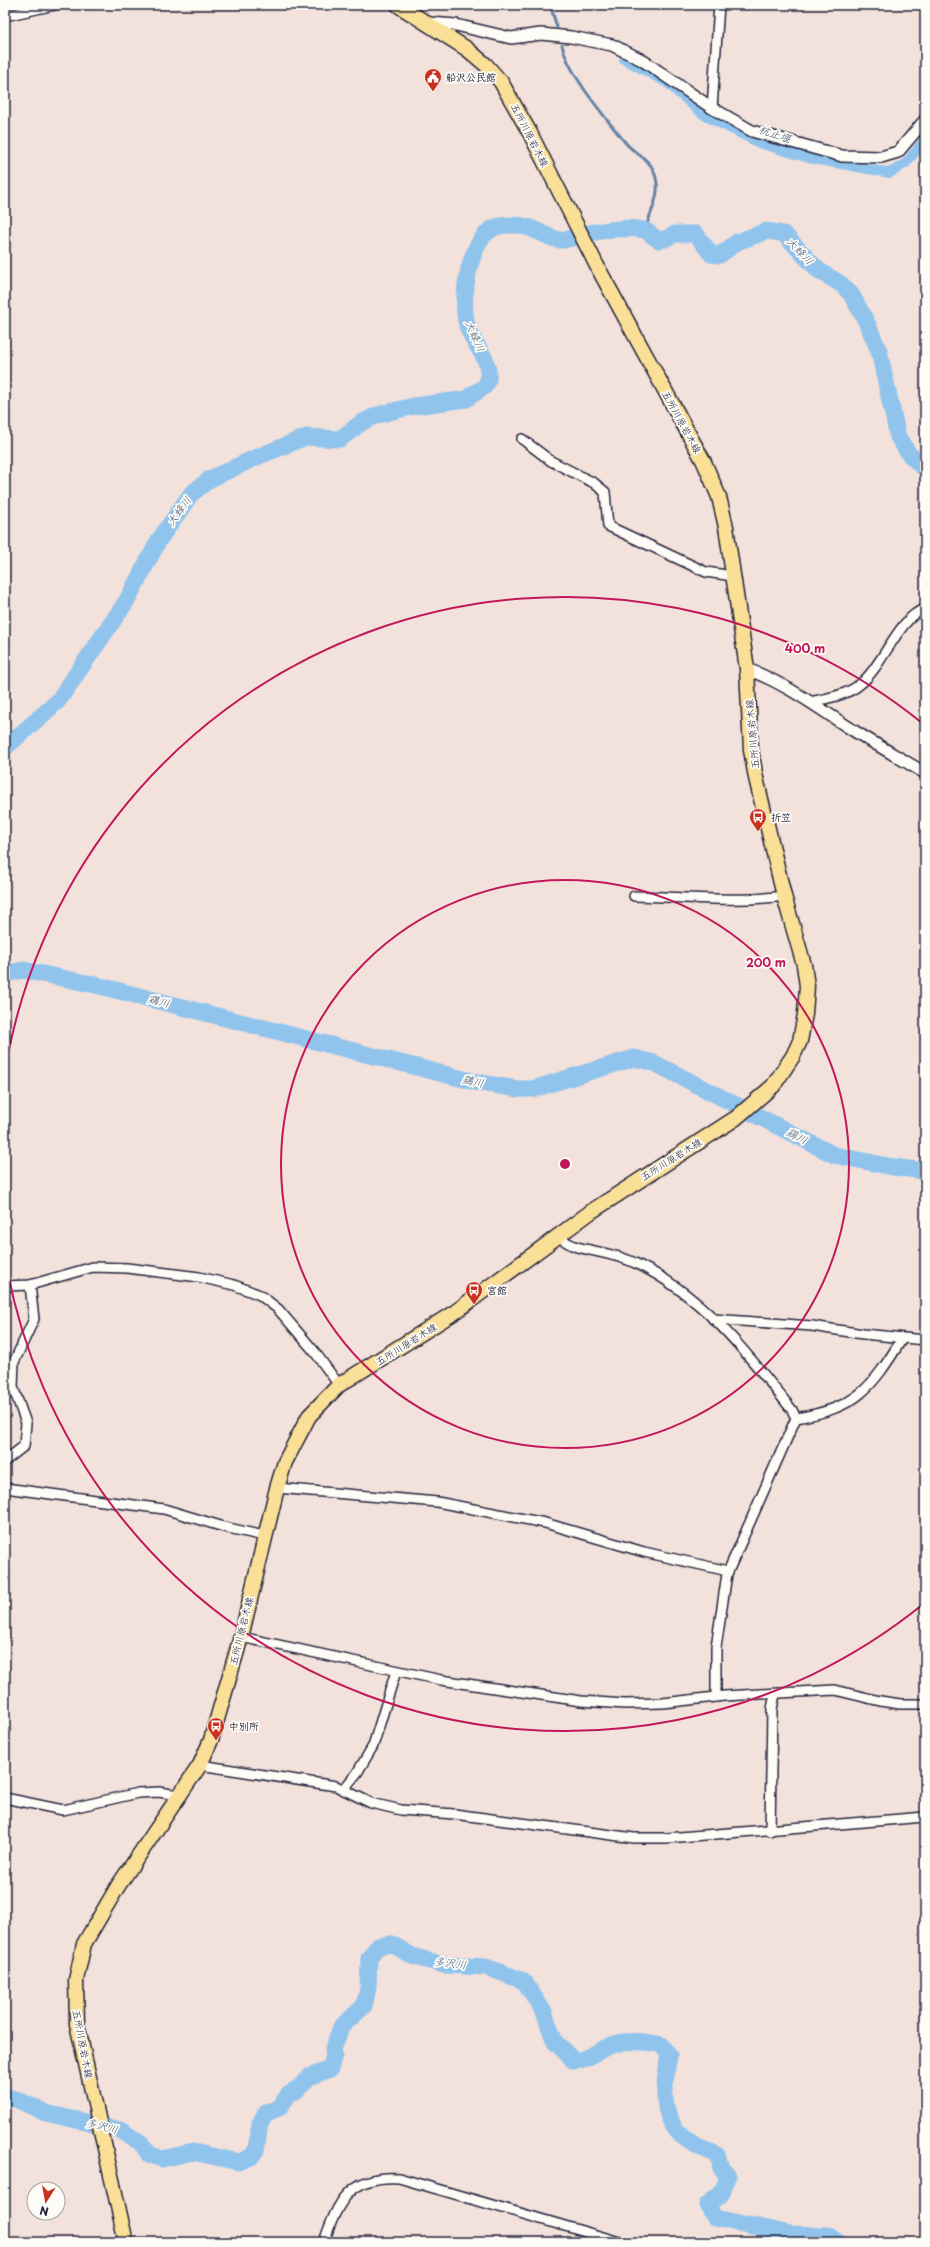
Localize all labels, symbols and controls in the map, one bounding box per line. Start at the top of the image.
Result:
public building icon: 船沢公民館 [423,67,443,92]
place label: 船沢公民館 [446,69,496,84]
street label: 五所川原岩木線 [508,100,553,169]
water label: 杭止堰 [757,120,794,147]
water label: 大蜂川 [783,233,818,269]
water label: 大蜂川 [461,317,490,354]
street label: 五所川原岩木線 [659,388,706,456]
water label: 大蜂川 [162,492,195,529]
text: 400 m [785,639,825,657]
street label: 五所川原岩木線 [741,699,762,770]
bus stop icon: 折笠 [748,807,768,832]
place label: 折笠 [771,809,791,824]
text: 200 m [746,953,786,971]
water label: 鶏川 [146,990,172,1011]
water label: 鶏川 [461,1070,486,1091]
water label: 鶏川 [784,1123,811,1148]
street label: 五所川原岩木線 [637,1134,704,1183]
centre of rings [558,1157,572,1171]
bus stop icon: 宮館 [464,1280,484,1305]
place label: 宮館 [487,1282,507,1297]
street label: 五所川原岩木線 [372,1319,439,1368]
street label: 五所川原岩木線 [225,1595,256,1667]
bus stop icon: 中別所 [206,1716,226,1741]
place label: 中別所 [229,1718,259,1733]
water label: 多沢川 [433,1952,467,1973]
street label: 五所川原岩木線 [69,2008,98,2080]
water label: 多沢川 [84,2113,120,2138]
north arrow [26,2181,66,2221]
text: N [38,2202,50,2220]

